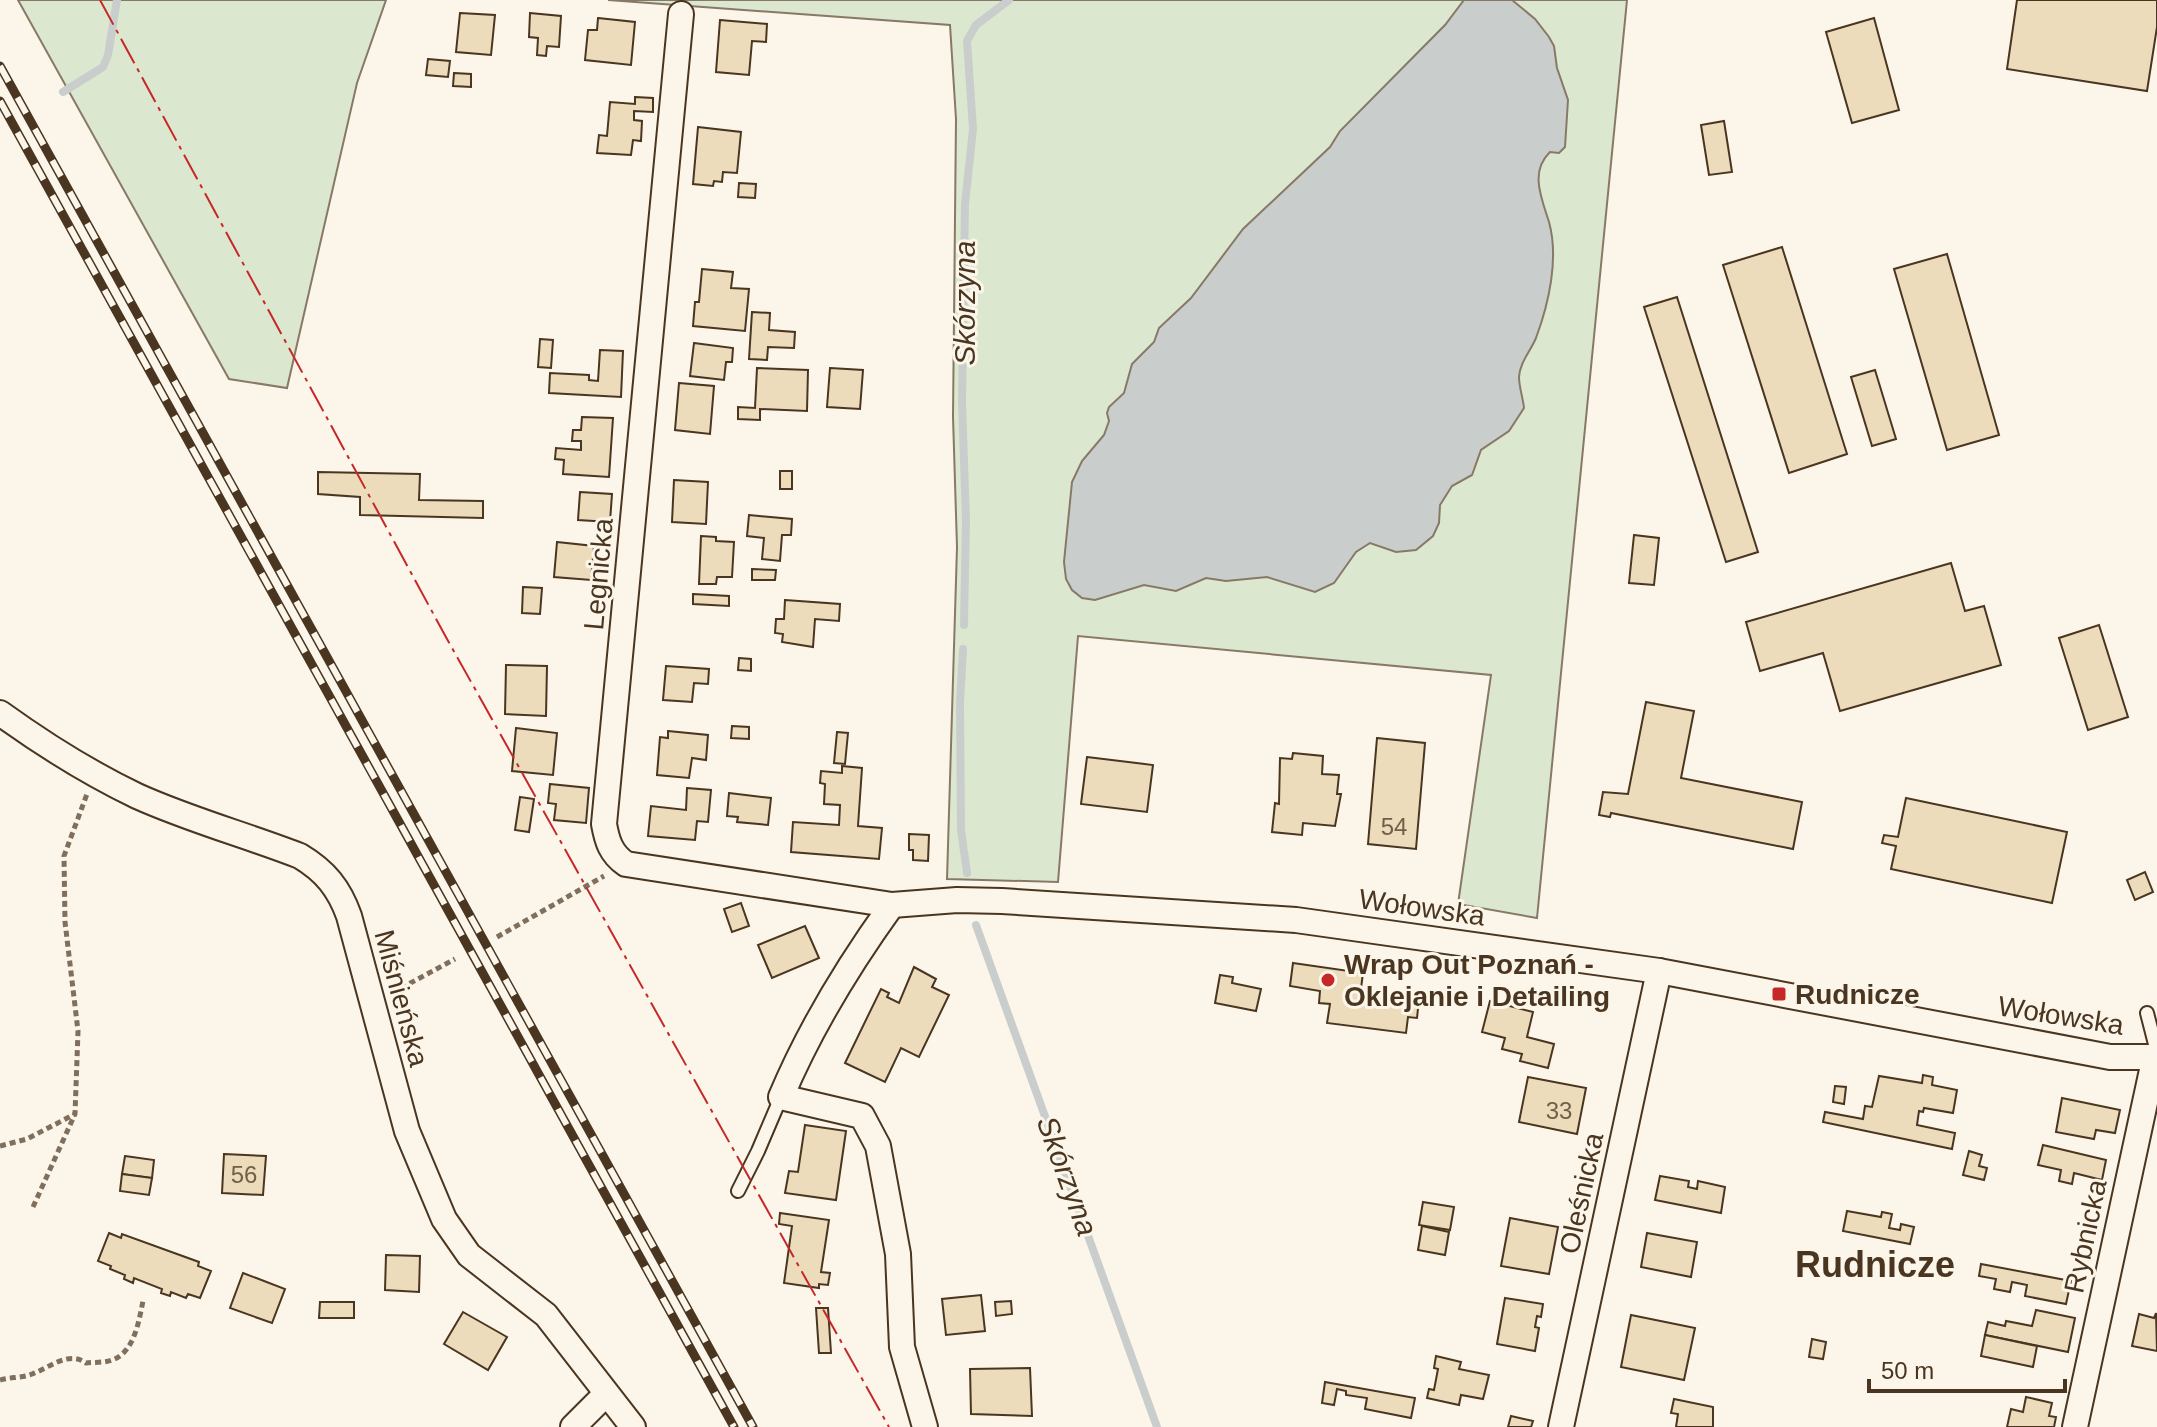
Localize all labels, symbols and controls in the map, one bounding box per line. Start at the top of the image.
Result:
water label: Skórzyna [948,240,981,366]
street label: Legnicka [578,516,619,631]
house number: 54 [1381,813,1407,840]
street label: Wołowska [1357,883,1487,932]
street label: Miśnieńska [368,926,435,1070]
place label: Wrap Out Poznań - Oklejanie i Detailing [1344,949,1610,1012]
marker: Wrap Out Poznań - Oklejanie i Detailing [1319,971,1337,989]
place label: Rudnicze [1795,979,1919,1010]
marker: Rudnicze [1770,985,1788,1003]
street label: Wołowska [1996,990,2127,1041]
house number: 33 [1546,1097,1572,1124]
water label: Skórzyna [1031,1111,1104,1240]
street label: Oleśnicka [1554,1129,1610,1256]
house number: 56 [231,1161,257,1188]
street label: Rybnicka [2058,1176,2113,1296]
district label: Rudnicze [1795,1244,1955,1285]
scale bar [1869,1343,2065,1393]
text: 50 m [1881,1357,1934,1384]

